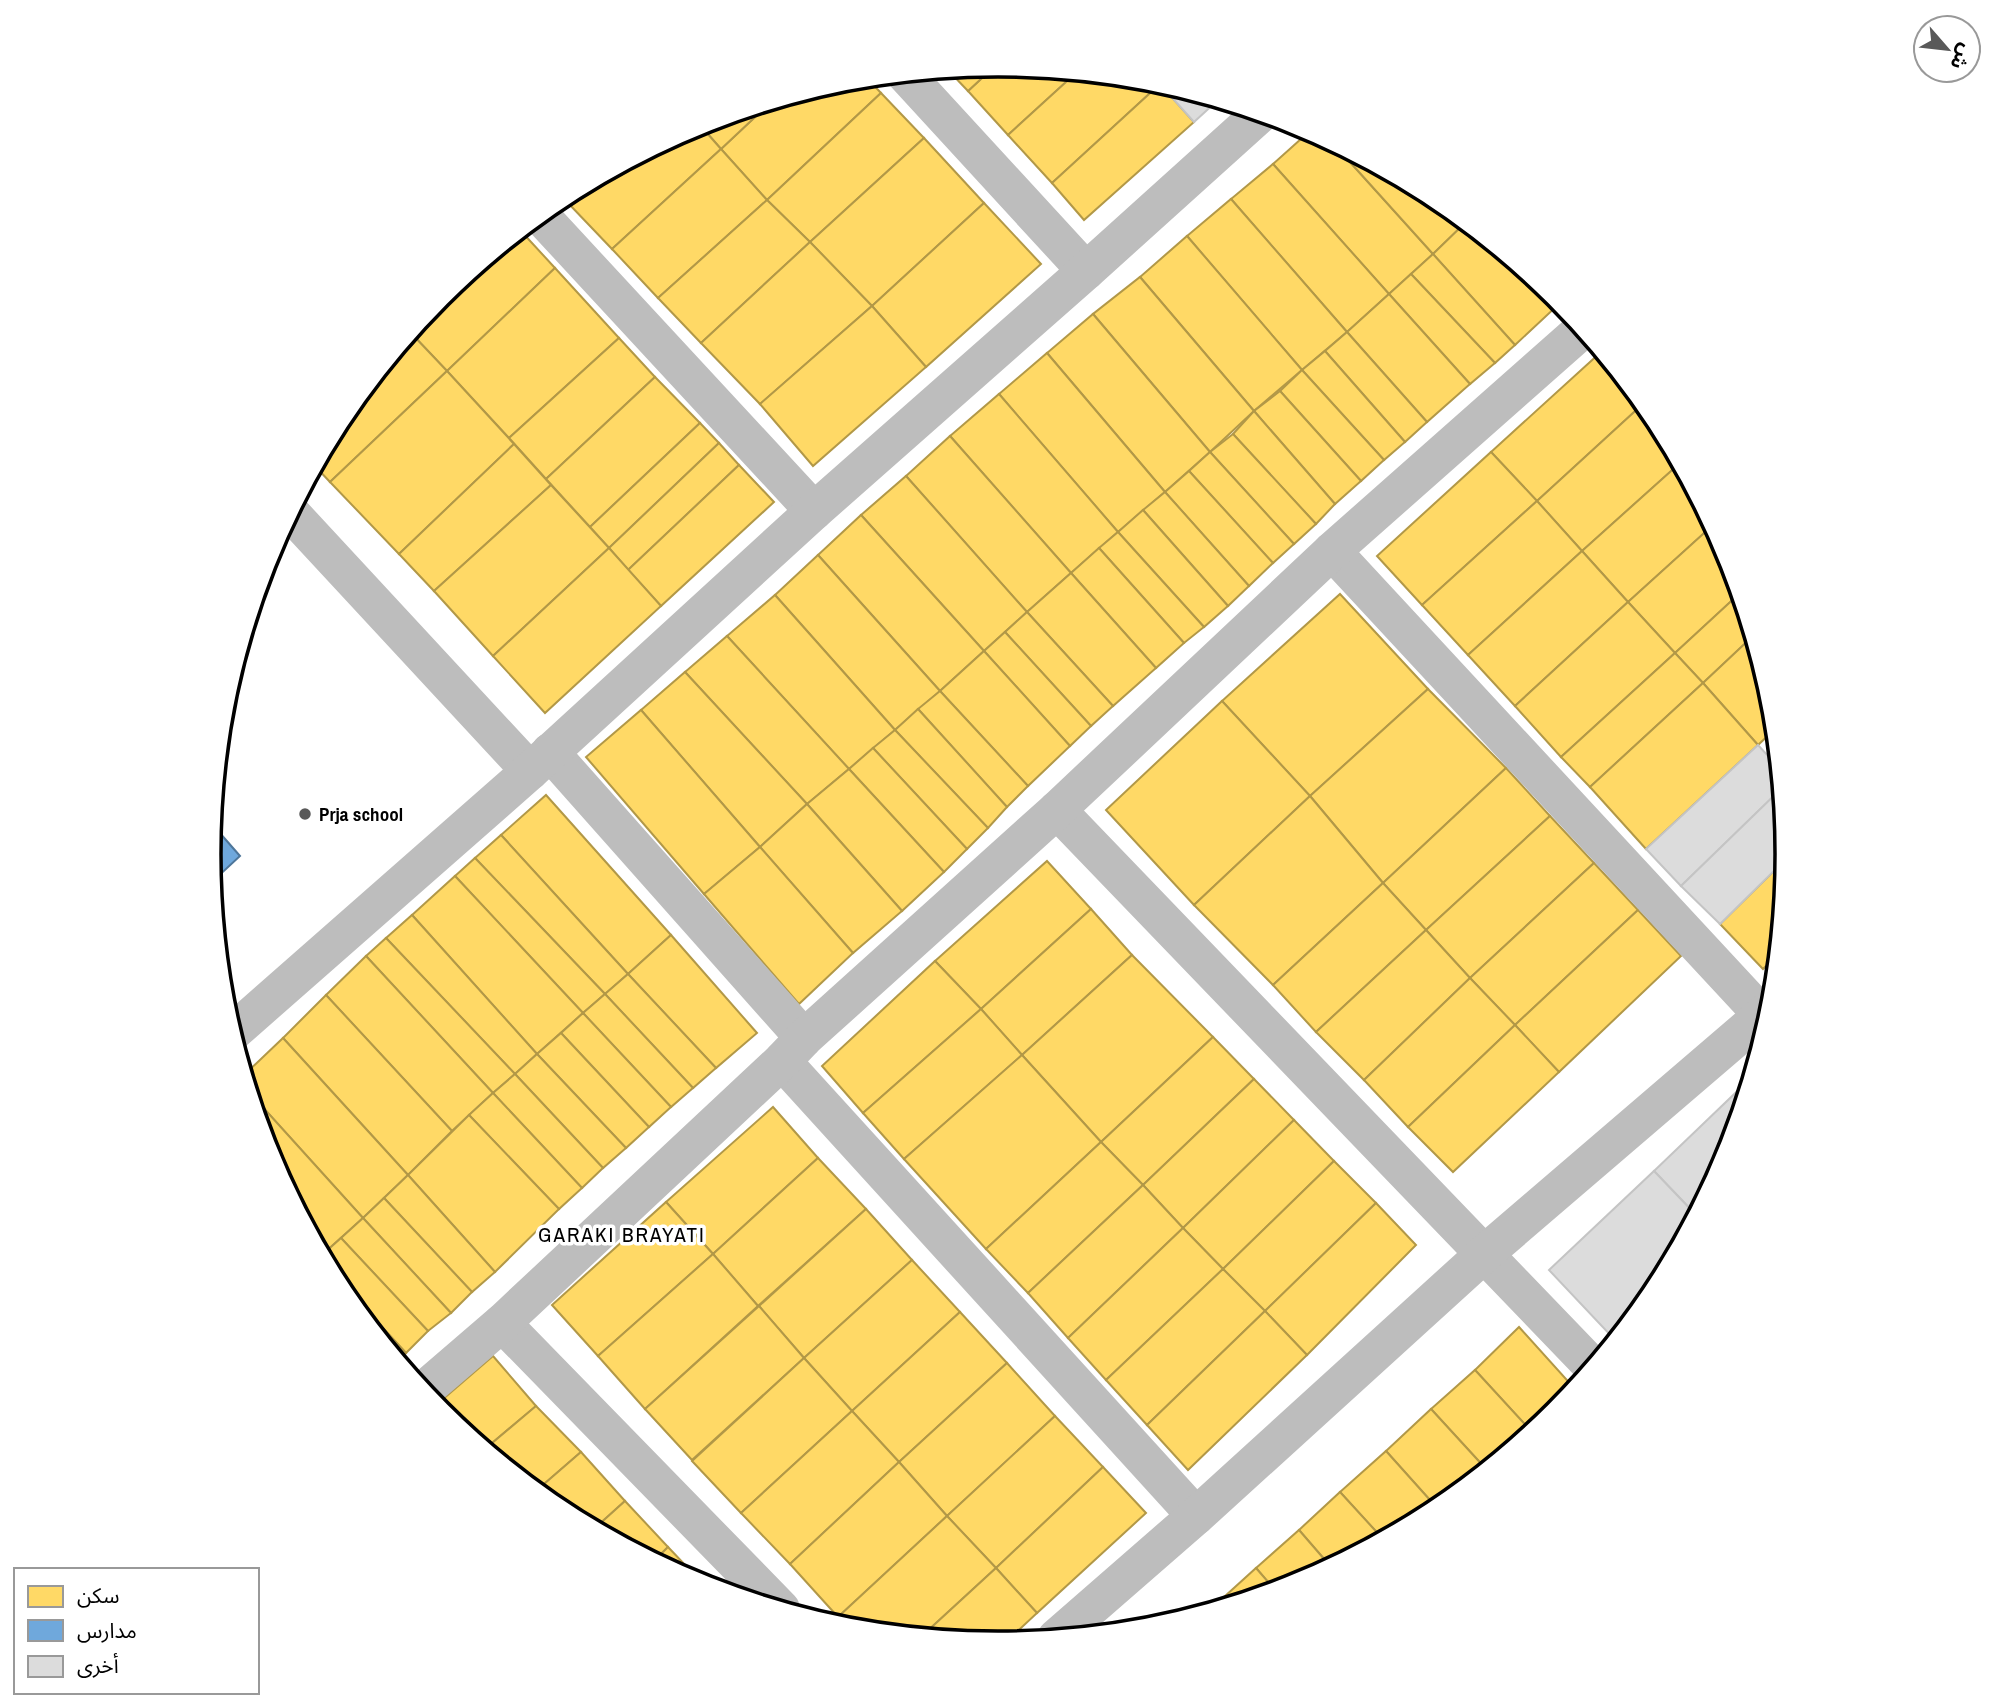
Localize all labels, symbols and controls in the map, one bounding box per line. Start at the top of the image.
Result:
north arrow [1912,14,1982,84]
text: ش [1944,39,1980,75]
place label: Prja school [319,801,403,827]
marker: Prja school [297,806,313,822]
district label: GARAKI BRAYATI [538,1220,706,1249]
legend [14,1568,259,1694]
text: سكن [77,1581,119,1610]
text: مدارس [77,1616,137,1645]
text: أخرى [77,1651,119,1680]

